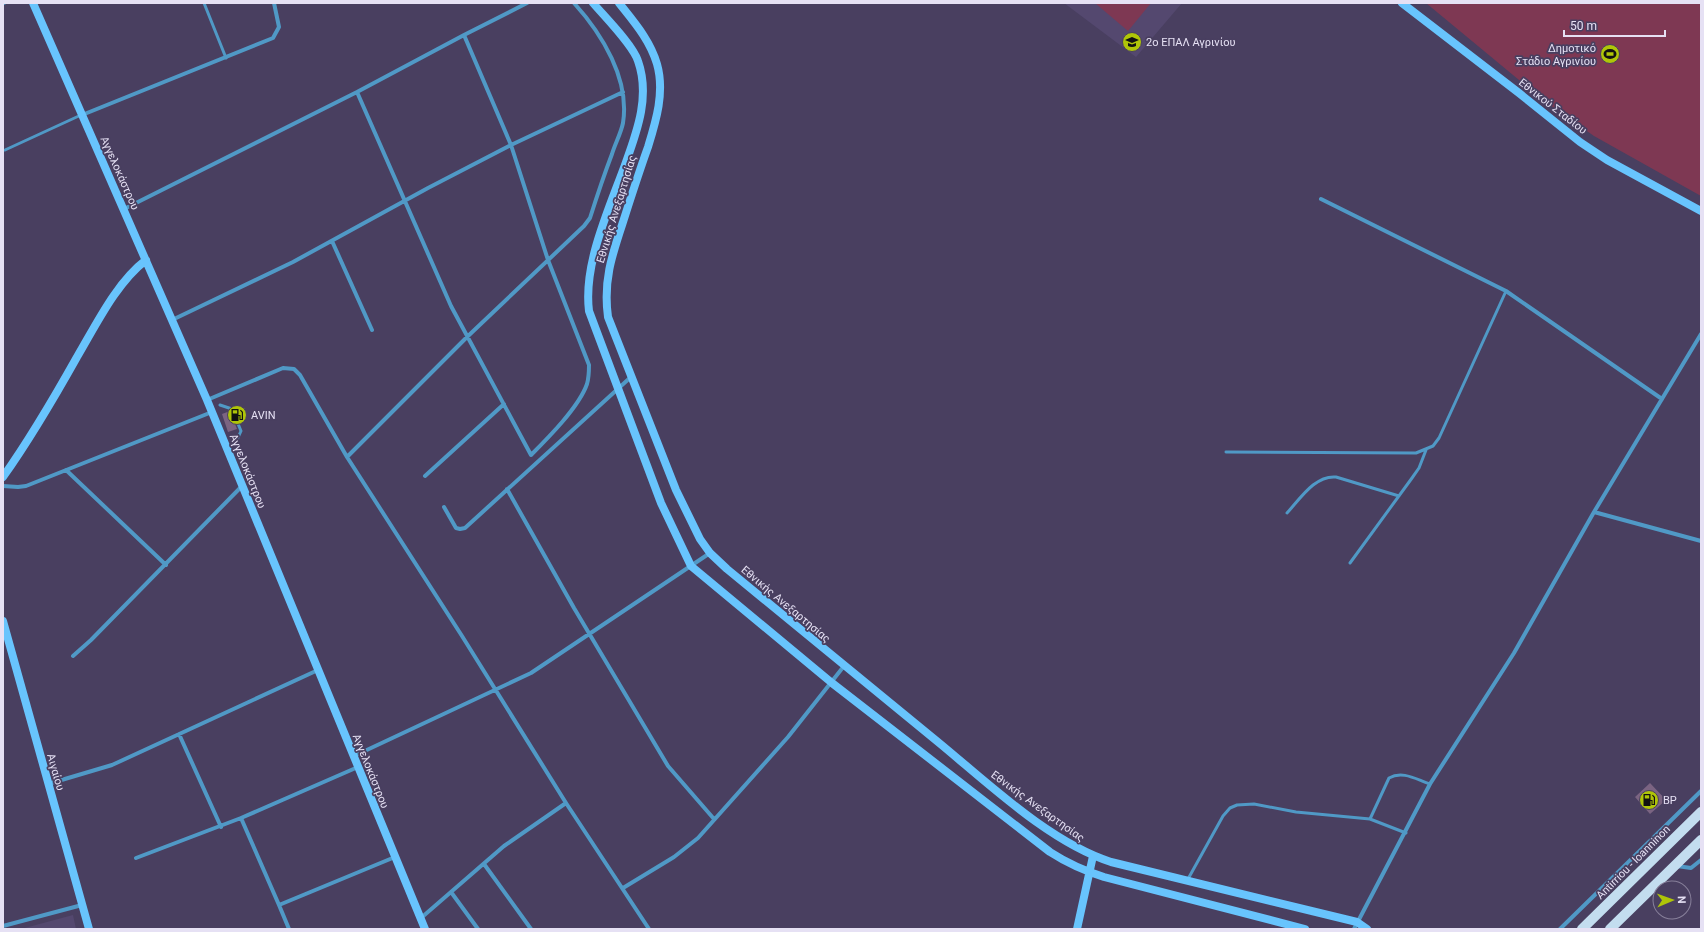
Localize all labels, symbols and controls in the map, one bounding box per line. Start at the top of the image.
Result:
scale bar [1564,12,1665,38]
text: 50 m [1570,19,1597,33]
school or university icon: 2ο ΕΠΑΛ Αγρινίου [1121,31,1143,53]
place label: 2ο ΕΠΑΛ Αγρινίου [1146,36,1236,49]
place label: Δημοτικό Στάδιο Αγρινίου [1516,42,1596,68]
sports icon: Δημοτικό Στάδιο Αγρινίου [1599,43,1621,65]
street label: Εθνικού Σταδίου [1516,76,1589,137]
street label: Αγγελοκάστρου [98,134,142,212]
street label: Εθνικής Ανεξαρτησίας [594,154,639,265]
fuel station icon: AVIN [226,404,248,426]
place label: AVIN [251,409,276,422]
street label: Αγγελοκάστρου [227,432,268,510]
street label: Εθνικής Ανεξαρτησίας [739,563,833,645]
street label: Αγγελοκάστρου [350,732,391,810]
street label: Αιγαίου [44,752,67,792]
street label: Εθνικής Ανεξαρτησίας [989,768,1087,845]
fuel station icon: BP [1638,789,1660,811]
place label: BP [1663,794,1677,807]
street label: Antirriou - Ioanninon [1594,823,1673,902]
north arrow [1652,880,1692,920]
text: N [1675,896,1688,904]

